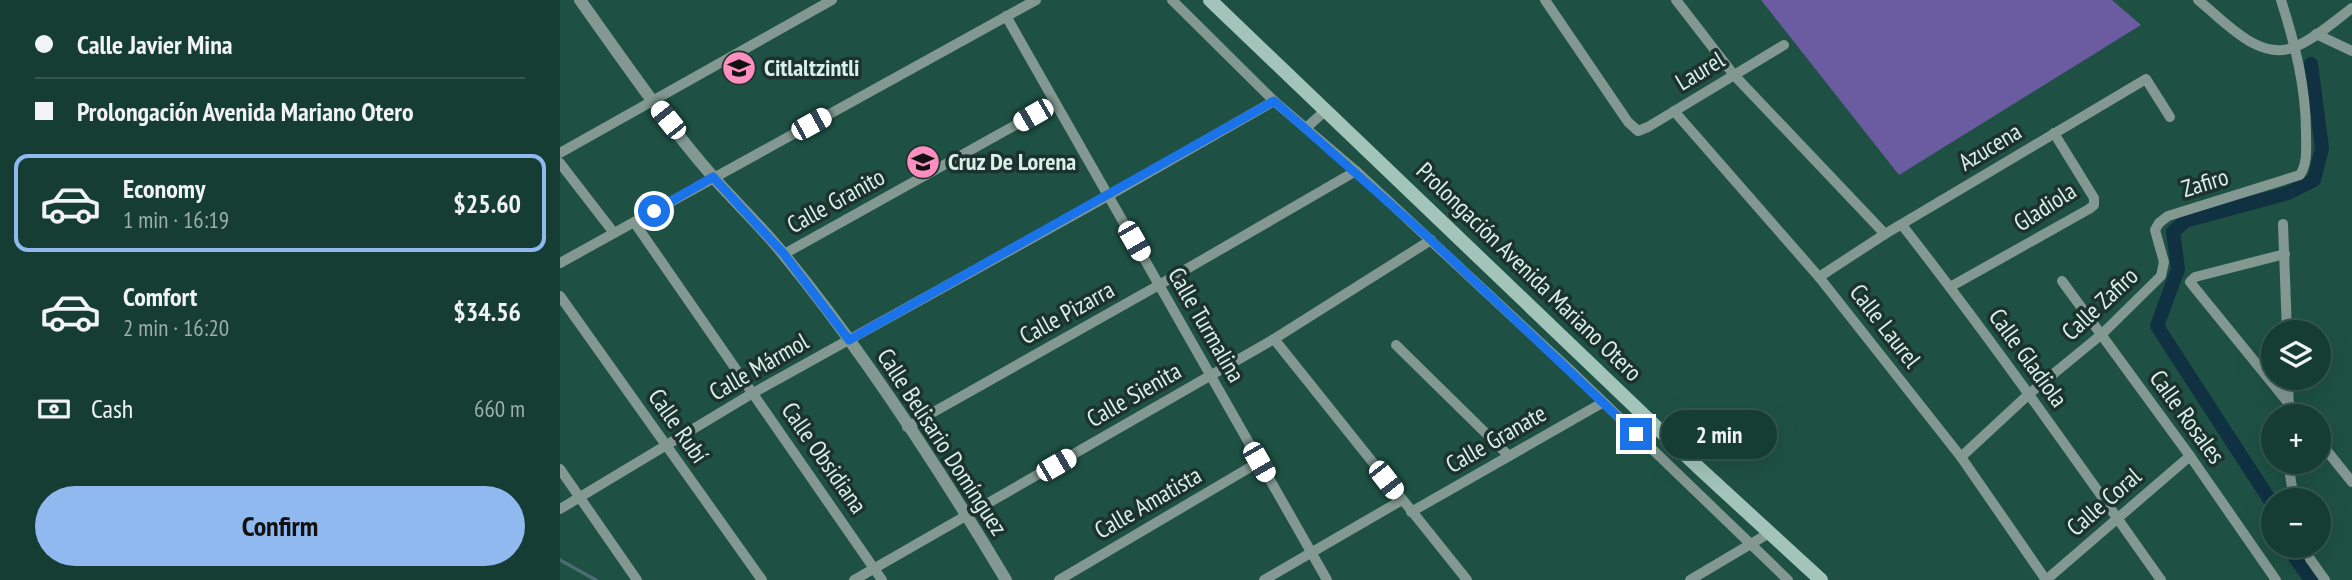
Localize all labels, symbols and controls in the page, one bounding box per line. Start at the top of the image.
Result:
text: Calle Javier Mina [77,28,233,61]
street label: Laurel [1670,44,1730,97]
school or university icon: Citlaltzintli [720,49,758,87]
place label: Citlaltzintli [764,52,859,83]
text: Prolongación Avenida Mariano Otero [77,95,413,128]
car [1010,95,1057,135]
car [647,97,690,143]
car [788,105,835,143]
street label: Azucena [1953,116,2027,177]
school or university icon: Cruz De Lorena [904,143,942,181]
place label: Cruz De Lorena [948,146,1076,177]
street label: Prolongación Avenida Mariano Otero [1410,156,1649,388]
street label: Calle Granito [781,161,890,240]
street label: Zafiro [2178,161,2232,204]
icon: car [39,172,102,235]
text: Economy [123,172,205,205]
street label: Gladiola [2008,175,2082,238]
text: $25.60 [453,187,521,220]
route start [638,195,670,227]
text: 1 min · 16:19 [123,205,229,234]
car [1115,218,1154,264]
street label: Calle Zafiro [2055,260,2144,347]
street label: Calle Turmalina [1161,262,1252,388]
street label: Calle Pizarra [1014,274,1120,351]
street label: Calle Laurel [1843,277,1928,374]
icon: car [39,280,102,343]
text: Comfort [123,280,197,313]
text: $34.56 [453,295,521,328]
street label: Calle Gladiola [1982,302,2075,413]
text: 2 min · 16:20 [123,313,229,342]
map controls [2261,320,2331,558]
button: layers [2261,320,2331,390]
street label: Calle Mármol [704,326,814,407]
street label: Calle Belisario Domínguez [870,342,1014,541]
street label: Calle Sienita [1081,355,1186,434]
street label: Calle Rosales [2143,364,2232,470]
street label: Calle Rubí [642,382,715,469]
icon: cash [35,390,73,428]
text: Cash [91,392,133,425]
text: 660 m [474,394,525,423]
street label: Calle Obsidiana [775,396,874,519]
street label: Calle Granate [1440,397,1552,480]
button: + [2261,404,2331,474]
callout: 2 min [1660,410,1776,458]
route end [1620,418,1652,450]
text: 2 min [1696,420,1742,449]
car [1240,439,1279,485]
car [1033,445,1080,485]
car [1365,457,1408,503]
street label: Calle Amatista [1089,460,1207,546]
street label: Calle Coral [2060,460,2148,542]
button: Confirm [35,486,525,566]
button: − [2261,488,2331,558]

